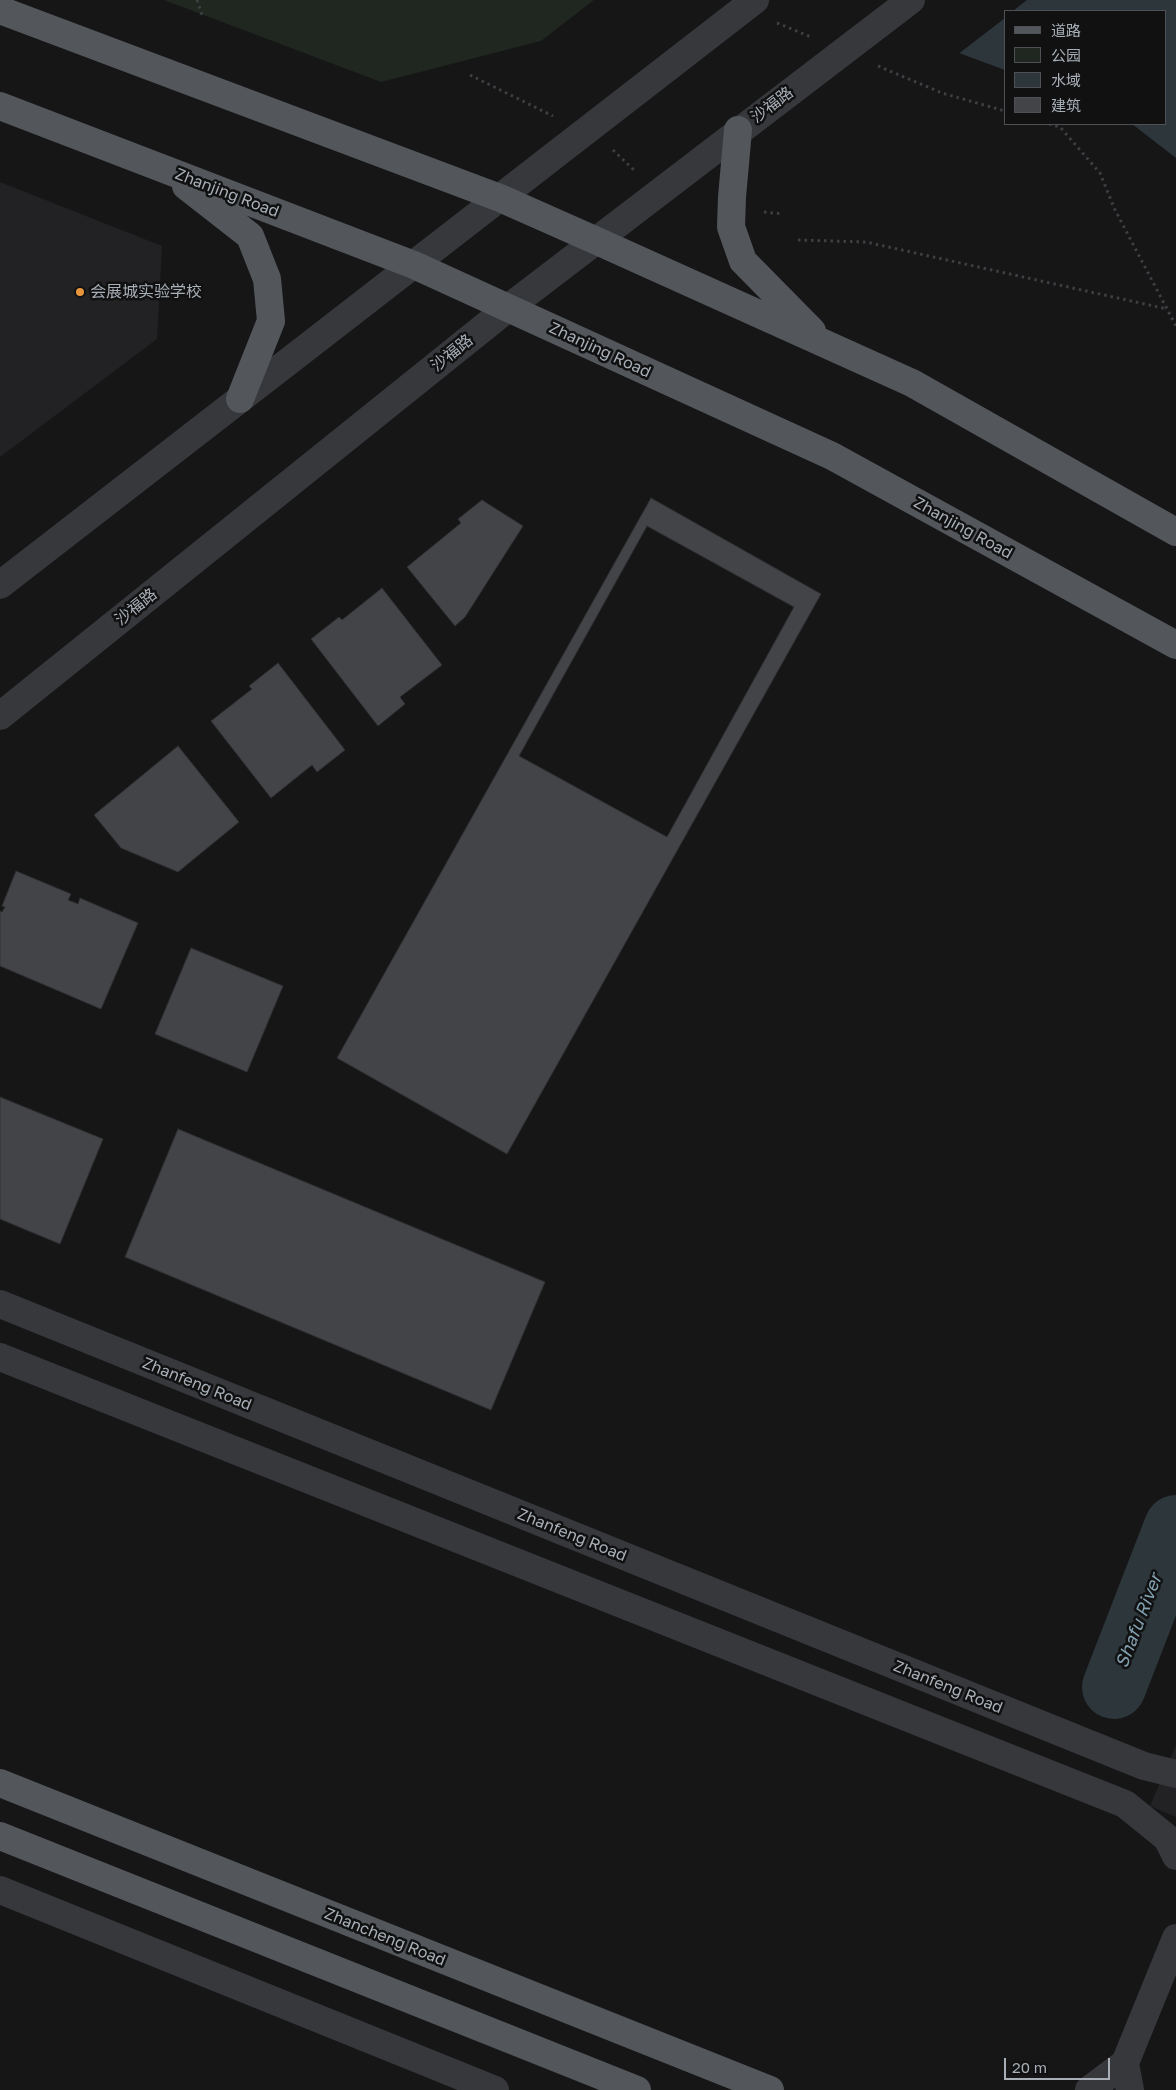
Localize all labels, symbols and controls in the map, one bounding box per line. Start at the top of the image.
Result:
legend [1004,10,1166,125]
text: 道路 [1051,21,1081,39]
text: 公园 [1051,46,1081,64]
text: 水域 [1051,71,1081,89]
street label: 沙福路 [747,83,797,127]
text: 建筑 [1051,96,1081,114]
street label: Zhanjing Road [172,164,282,222]
place label: 会展城实验学校 [90,282,202,302]
marker: 会展城实验学校 [74,286,86,298]
street label: Zhanjing Road [546,318,654,382]
street label: 沙福路 [427,330,477,376]
street label: Zhanjing Road [910,493,1016,563]
street label: 沙福路 [111,584,161,630]
street label: Zhanfeng Road [140,1353,254,1415]
street label: Zhanfeng Road [515,1504,629,1566]
water label: Shafu River [1111,1571,1167,1671]
street label: Zhanfeng Road [891,1656,1005,1718]
street label: Zhancheng Road [322,1904,448,1970]
scale bar [1006,2048,1112,2080]
text: 20 m [1012,2058,1047,2076]

